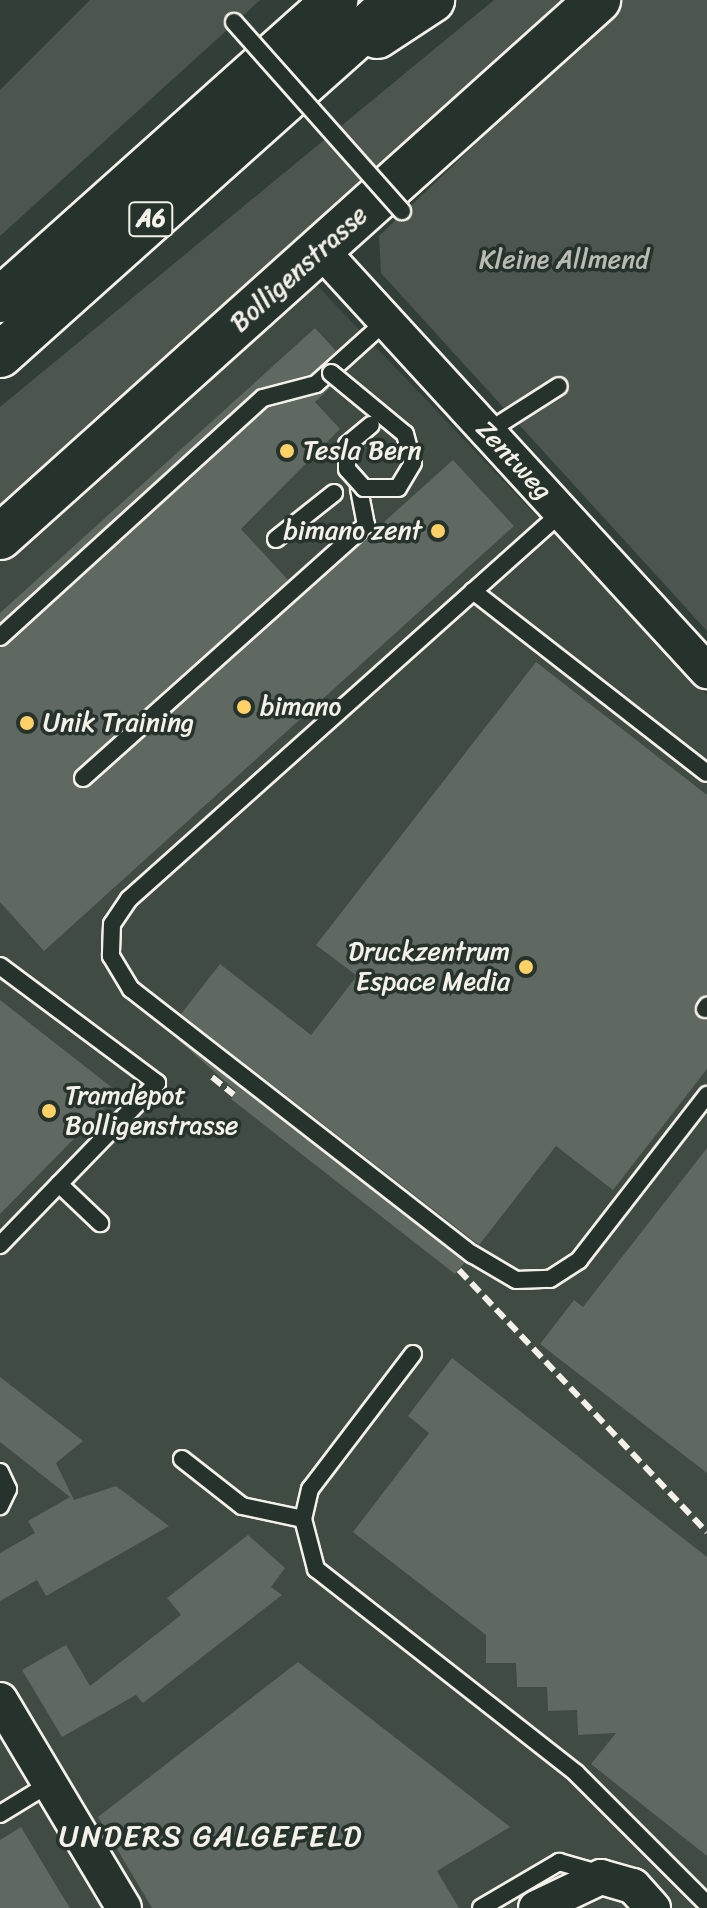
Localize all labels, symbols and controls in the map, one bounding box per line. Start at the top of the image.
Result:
road number: A6 [127,199,175,239]
street label: Bolligenstrasse [224,199,374,339]
park label: Kleine Allmend [479,244,649,276]
street label: Zentweg [469,414,559,506]
place label: Tesla Bern [303,435,422,467]
marker: Tesla Bern [278,442,296,460]
place label: bimano zent [284,515,422,547]
marker: bimano zent [429,522,447,540]
place label: bimano [260,691,341,723]
marker: bimano [235,698,253,716]
place label: Unik Training [43,707,193,739]
marker: Unik Training [18,714,36,732]
place label: Druckzentrum Espace Media [348,936,510,998]
marker: Druckzentrum Espace Media [517,958,535,976]
place label: Tramdepot Bolligenstrasse [65,1080,238,1142]
marker: Tramdepot Bolligenstrasse [40,1102,58,1120]
district label: UNDERS GALGEFELD [59,1818,363,1854]

